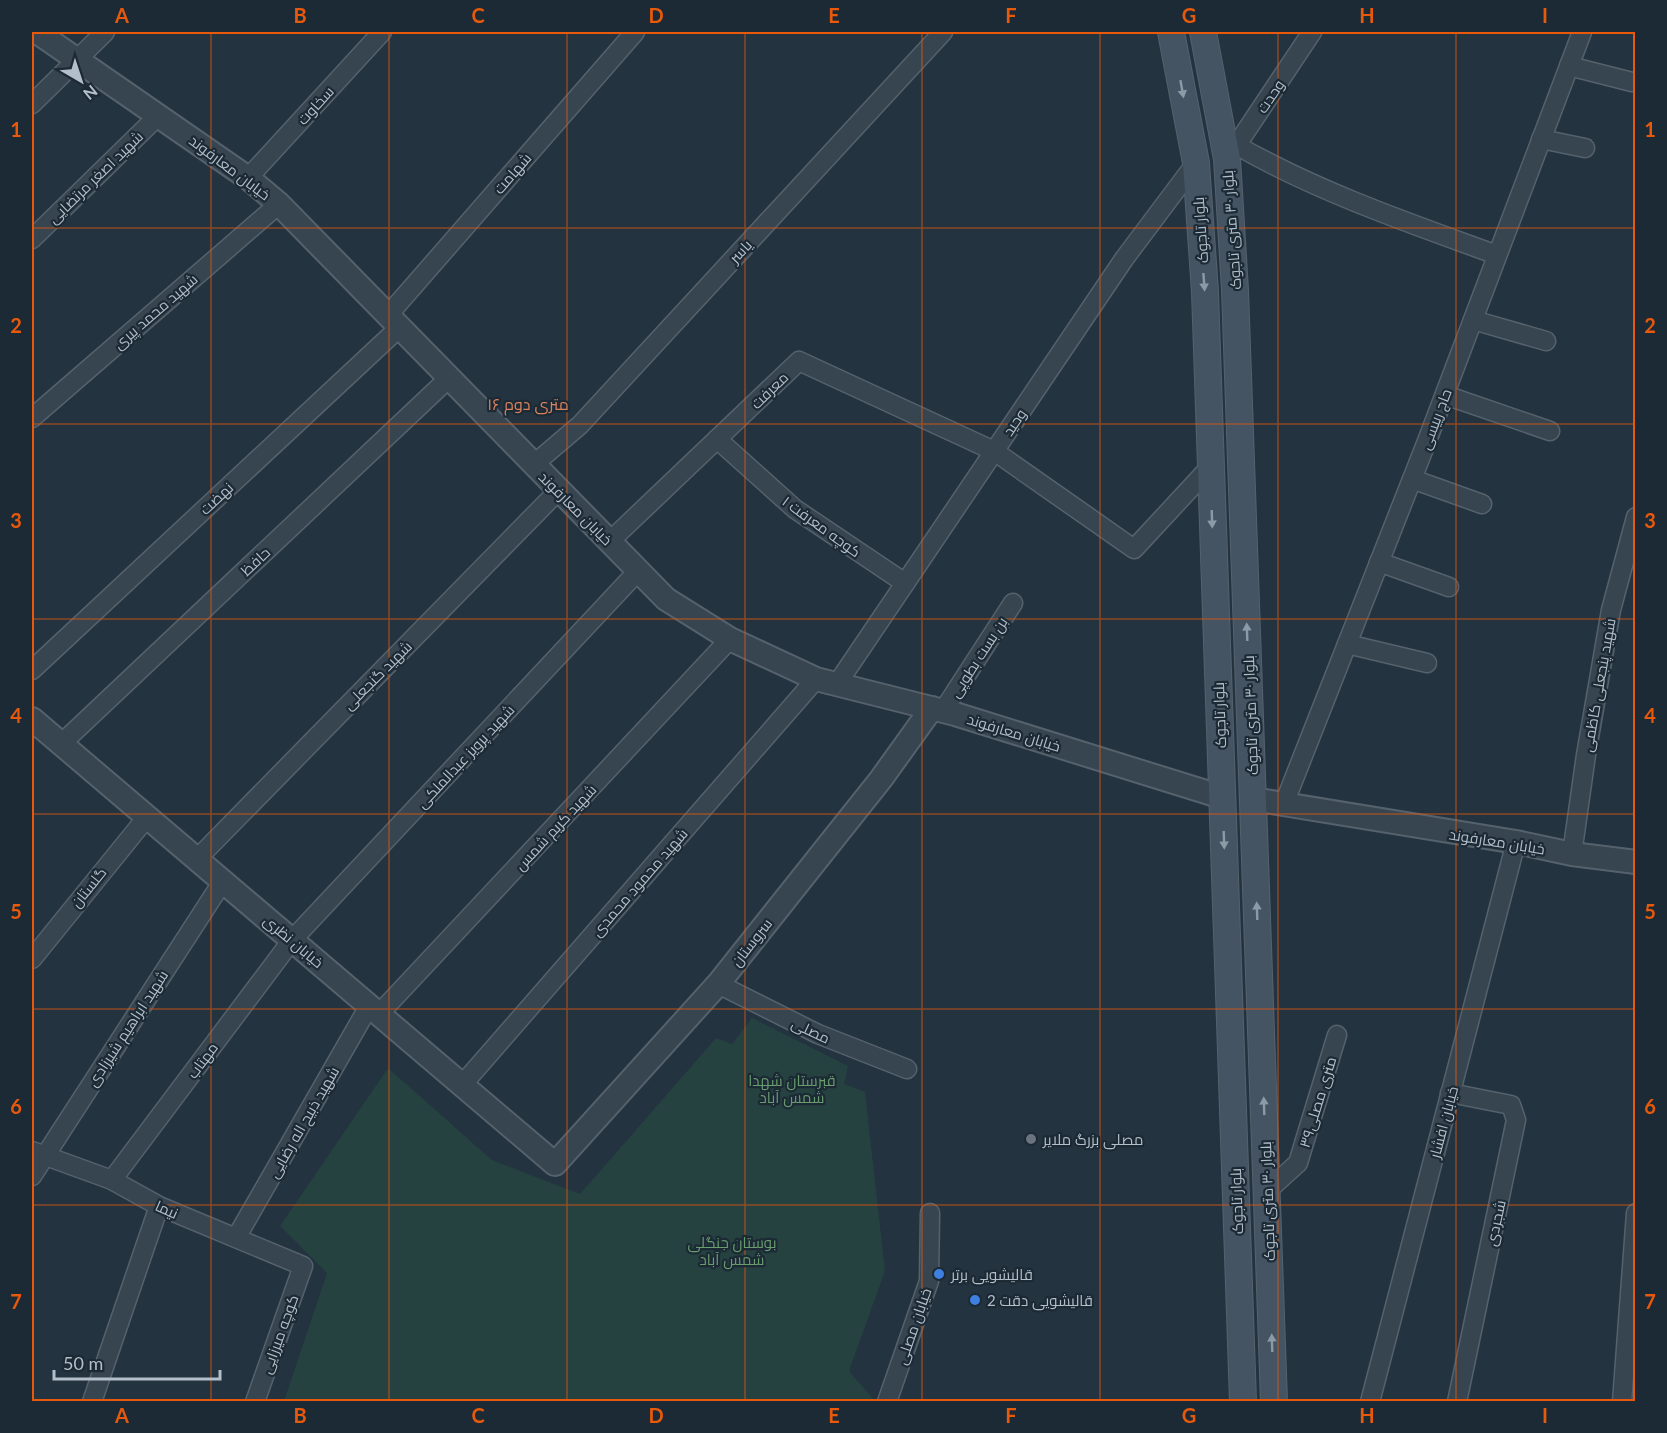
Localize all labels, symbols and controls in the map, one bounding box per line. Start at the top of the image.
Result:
text: A [114,3,129,27]
text: B [293,3,307,27]
text: C [471,3,485,27]
text: D [648,3,664,27]
text: E [828,3,840,27]
text: F [1005,3,1017,27]
text: G [1182,3,1196,27]
text: H [1359,3,1375,27]
text: I [1542,3,1548,27]
north arrow [51,51,111,111]
street label: وحدت [1252,76,1288,117]
one-way arrow [1178,80,1187,99]
text: N [80,82,102,104]
street label: سخاوت [293,82,338,129]
text: 1 [10,117,22,141]
text: 1 [1644,117,1656,141]
street label: شهید اصغر مرتضایی [44,127,148,228]
street label: خیابان معارفوند [185,131,274,205]
street label: شهامت [489,149,536,199]
street label: بلوار ۳۰ متری تاجوک [1218,169,1246,290]
street label: بلوار تاجوک [1189,196,1212,264]
street label: یاسر [724,236,756,268]
street label: شهید محمد پیری [109,270,202,354]
one-way arrow [1199,273,1209,292]
text: 2 [10,313,22,337]
text: 2 [1644,313,1656,337]
street label: معرفت [747,368,792,413]
street label: حاج رییسی [1415,386,1458,453]
district label: ۱۶ متری دوم [487,394,569,416]
street label: وحید [998,405,1030,440]
street label: خیابان معارفوند [534,467,617,550]
street label: نهضت [196,478,238,519]
street label: کوچه معرفت ۱ [778,492,865,562]
text: 3 [10,508,22,532]
text: 3 [1644,508,1656,532]
one-way arrow [1208,510,1217,529]
street label: حافظ [236,543,274,579]
street label: بن بست بطوپی [945,613,1012,702]
street label: شهید پنجعلی کاظمی [1577,617,1621,754]
one-way arrow [1242,623,1252,642]
street label: شهید گنجعلی [339,637,416,714]
street label: بلوار ۳۰ متری تاجوک [1239,655,1263,775]
street label: بلوار تاجوک [1209,682,1230,748]
street label: شهید پرویز عبدالملکی [412,701,519,813]
text: 4 [10,703,22,727]
text: 4 [1644,703,1656,727]
street label: خیابان معارفوند [965,709,1063,757]
street label: شهید کریم شمس [510,780,601,875]
street label: شهید محمود محمدی [587,824,692,941]
street label: خیابان معارفوند [1447,825,1546,859]
one-way arrow [1219,830,1229,849]
street label: گلستان [66,863,111,912]
text: 5 [10,899,22,923]
text: 5 [1644,899,1656,923]
one-way arrow [1252,902,1262,921]
street label: خیابان نظری [259,911,328,973]
street label: سروستان [727,914,777,971]
street label: شهید ابراهیم شیرزادی [83,966,173,1091]
street label: مصلی [788,1013,833,1048]
street label: مهتاب [183,1039,223,1083]
street label: ۳۹متری مصلی [1295,1054,1341,1150]
street label: شهید ذبیح اله رضایی [264,1063,345,1183]
park label: قبرستان شهدا شمس آباد [748,1071,836,1108]
street label: خیابان افشار [1424,1084,1463,1161]
text: 6 [10,1094,22,1118]
text: 6 [1644,1094,1656,1118]
one-way arrow [1259,1097,1268,1116]
place label: مصلی بزرگ ملایر [1042,1130,1143,1150]
marker: مصلی بزرگ ملایر [1024,1132,1038,1146]
street label: بلوار ۳۰ متری تاجوک [1256,1141,1280,1261]
street label: بلوار تاجوک [1226,1168,1247,1234]
street label: نیما [153,1196,181,1222]
street label: شجردی [1481,1198,1511,1248]
park label: بوستان جنگلی شمس آباد [688,1233,776,1270]
place label: قالیشویی برتر [950,1265,1033,1285]
marker: قالیشویی برتر [932,1267,946,1281]
street label: خیابان مصلی [892,1285,936,1367]
text: 7 [10,1289,22,1313]
text: 7 [1644,1289,1656,1313]
place label: قالیشویی دقت 2 [987,1291,1093,1311]
street label: کوچه میرزایی [256,1292,303,1377]
marker: قالیشویی دقت 2 [968,1293,982,1307]
one-way arrow [1268,1334,1277,1353]
scale bar [54,1343,220,1381]
text: 50 m [63,1352,103,1374]
text: A [114,1403,129,1427]
text: B [293,1403,307,1427]
text: C [471,1403,485,1427]
text: D [648,1403,664,1427]
text: E [828,1403,840,1427]
text: F [1005,1403,1017,1427]
text: G [1182,1403,1196,1427]
text: H [1359,1403,1375,1427]
text: I [1542,1403,1548,1427]

